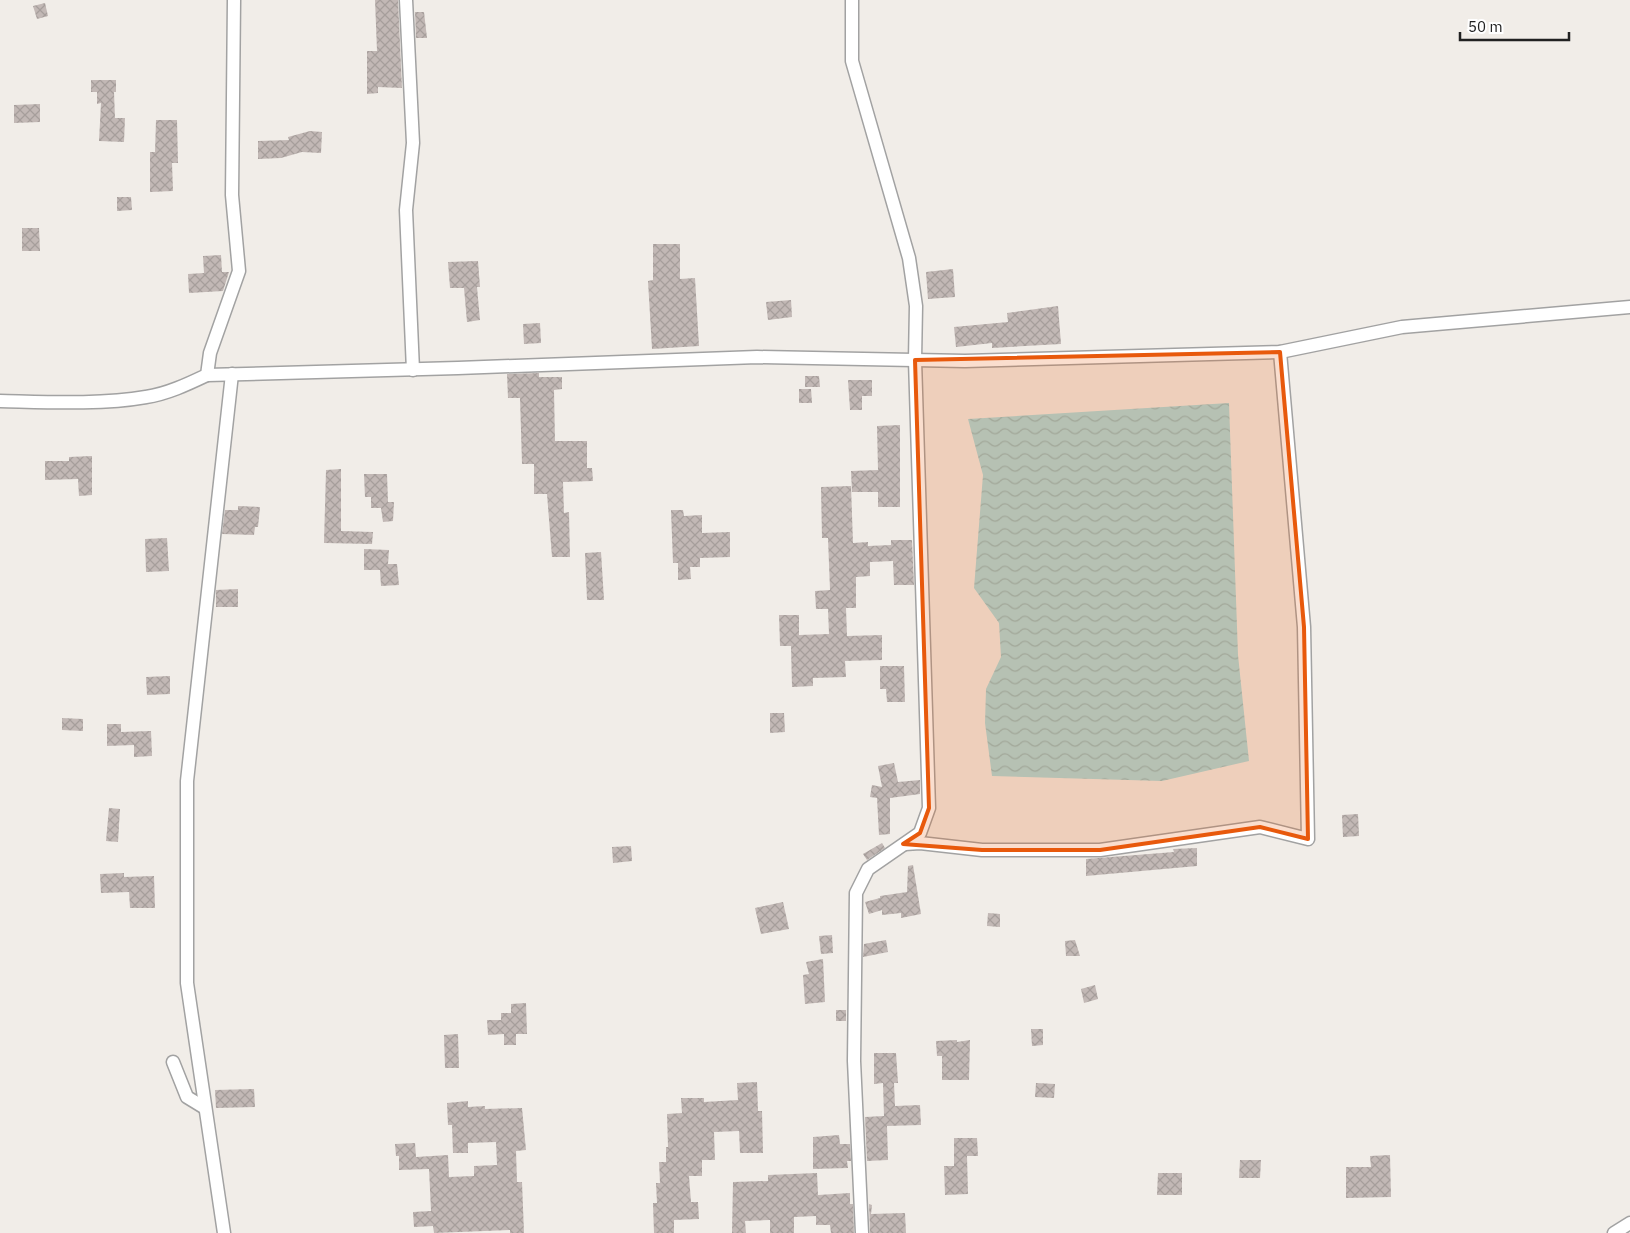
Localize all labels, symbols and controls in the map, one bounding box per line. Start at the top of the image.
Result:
scale bar [1460,10,1569,42]
text: 50 m [1468,17,1503,36]

